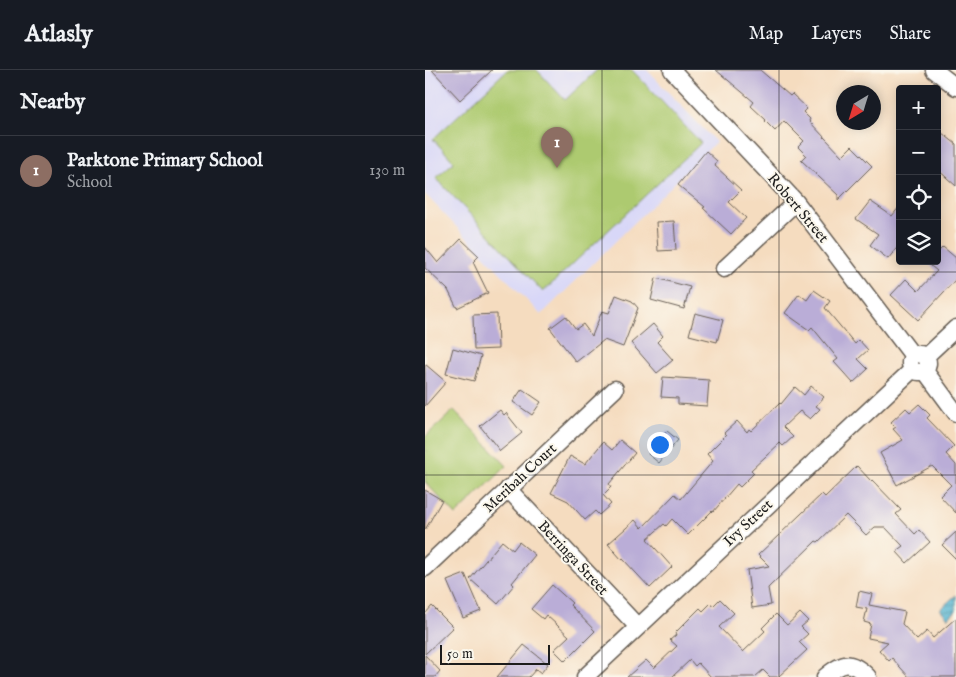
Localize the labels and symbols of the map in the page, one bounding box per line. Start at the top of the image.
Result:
north arrow [836,85,881,130]
pin: 1 [541,127,573,168]
street label: Robert Street [763,169,833,247]
your location [647,432,673,458]
street label: Meribah Court [479,439,561,517]
street label: Ivy Street [719,495,777,551]
street label: Berringa Street [534,517,612,599]
scale bar [440,642,550,665]

